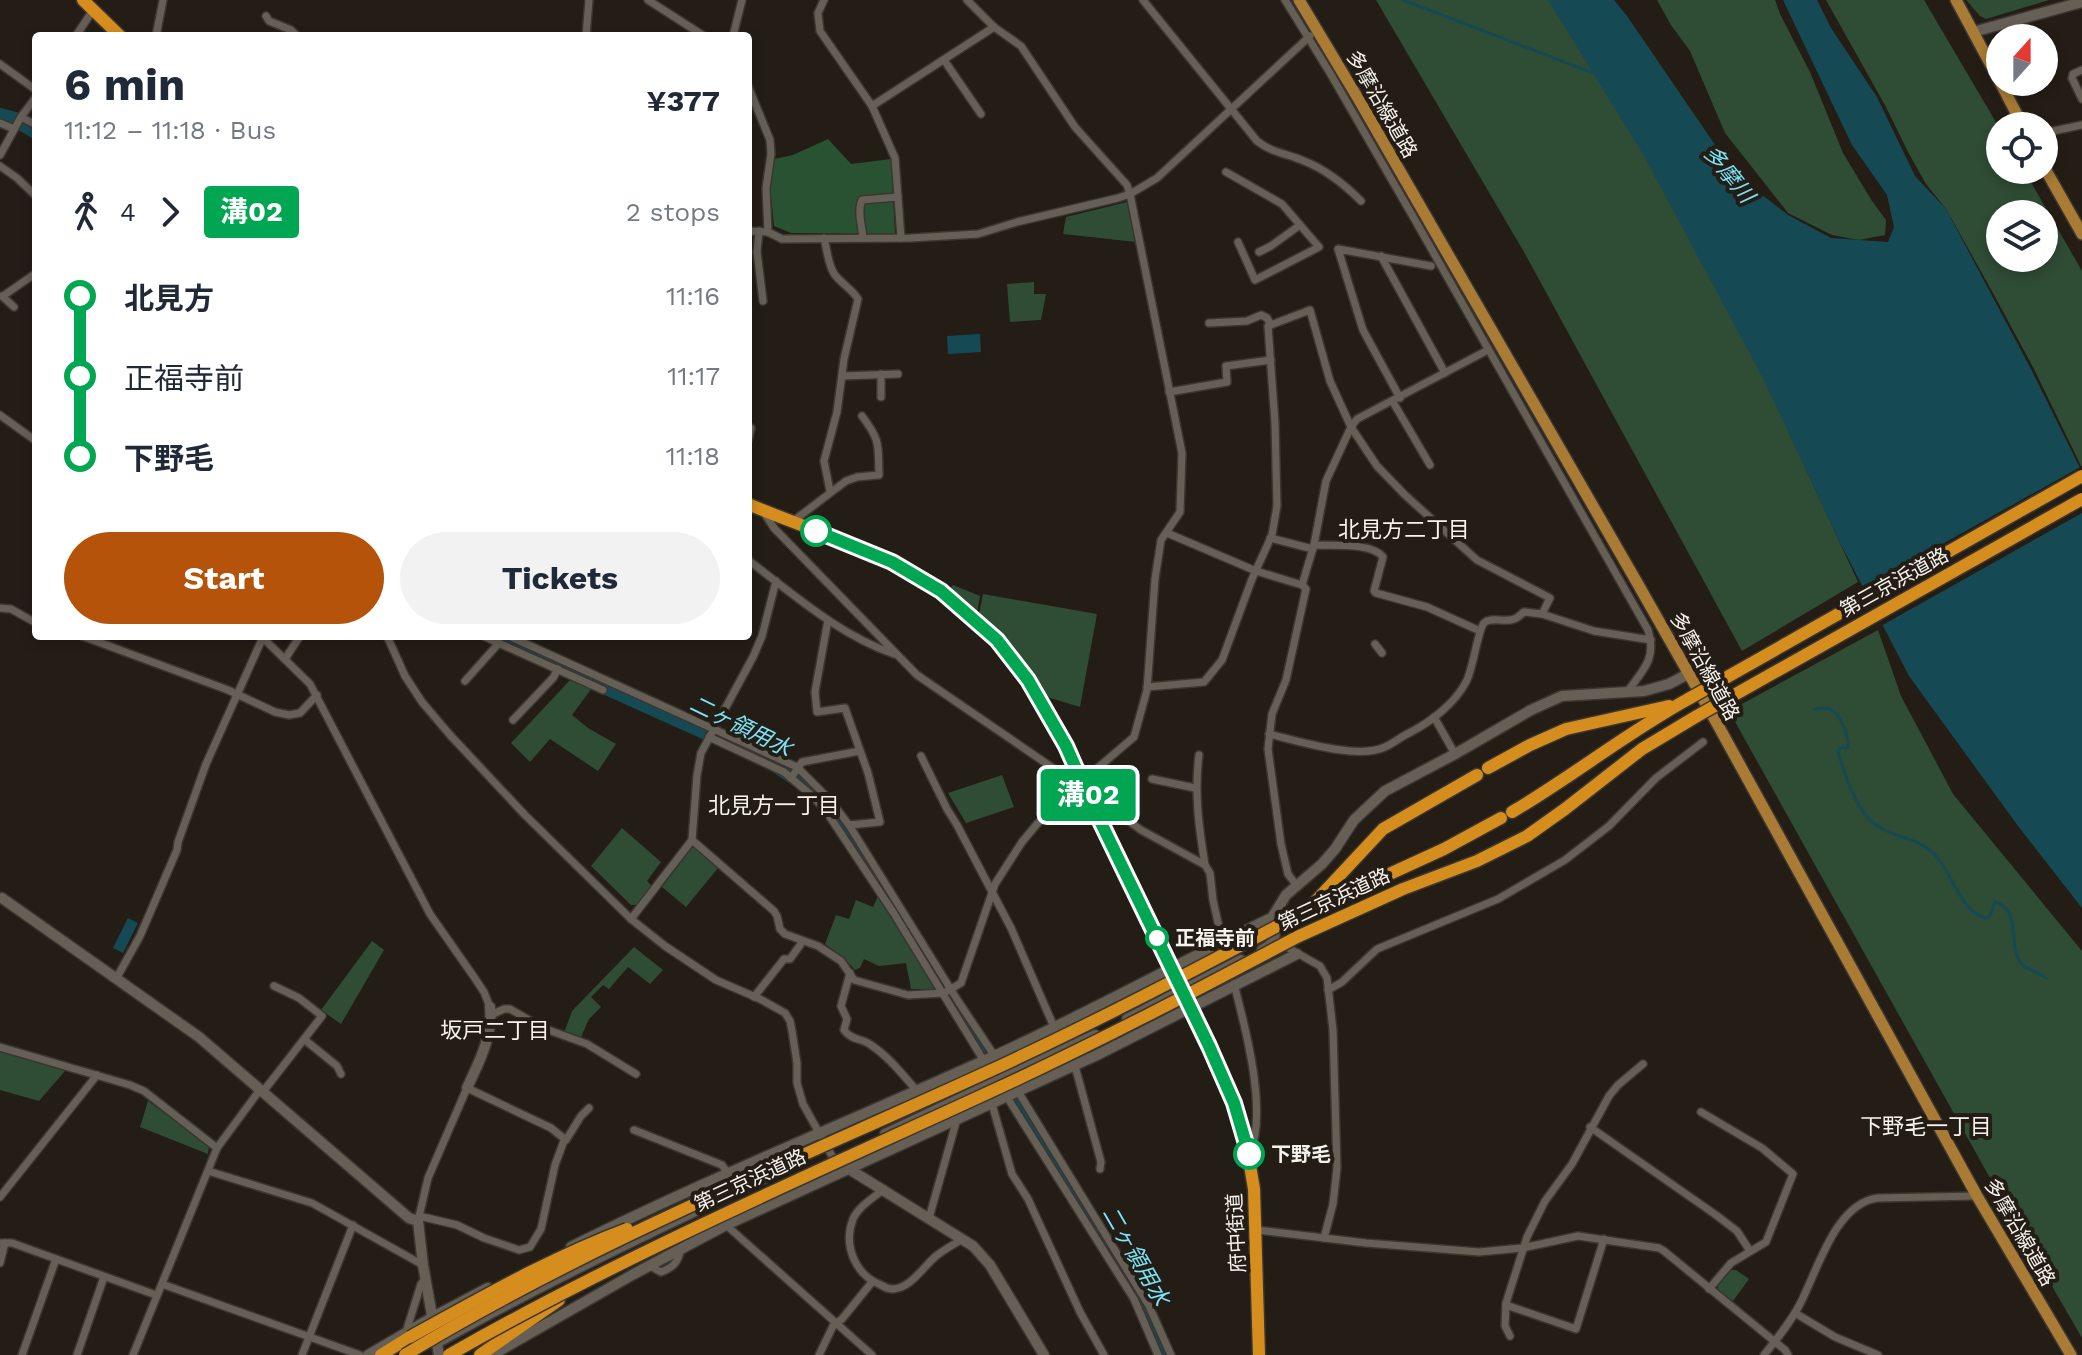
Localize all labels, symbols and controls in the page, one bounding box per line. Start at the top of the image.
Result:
north arrow [1986,24,2058,96]
map controls [1986,24,2058,272]
street label: 多摩沿線道路 [1342,46,1422,162]
text: 6 min [64,59,185,111]
text: ¥377 [647,83,720,118]
button: locate [1986,112,2058,184]
text: 11:12 – 11:18 · Bus [64,115,276,145]
water label: 多摩川 [1699,140,1761,209]
icon: walk [64,190,108,234]
icon: forward [148,190,192,234]
text: 溝02 [220,195,283,228]
text: 4 [120,197,136,227]
text: 2 stops [626,197,720,227]
button: layers [1986,200,2058,272]
text: 北見方 [124,281,214,316]
text: 11:16 [666,281,720,311]
text: 正福寺前 [124,361,244,396]
text: 11:17 [667,361,720,391]
text: 下野毛 [124,441,214,476]
text: 11:18 [666,441,720,471]
unlabelled marker [801,516,831,546]
district label: 北見方二丁目 [1338,517,1470,542]
button: Start [64,532,384,624]
button: Tickets [400,532,720,624]
street label: 第三京浜道路 [1836,542,1952,622]
street label: 多摩沿線道路 [1665,608,1745,724]
water label: 二ヶ領用水 [686,691,798,762]
line badge: 溝02 [1042,769,1134,821]
text: 溝02 [1057,778,1119,811]
district label: 北見方一丁目 [708,793,840,818]
street label: 第三京浜道路 [1275,863,1393,935]
place label: 正福寺前 [1175,926,1255,950]
marker: 正福寺前 [1146,927,1168,949]
district label: 坂戸二丁目 [440,1018,550,1043]
district label: 下野毛一丁目 [1860,1114,1992,1139]
marker: 下野毛 [1234,1139,1264,1169]
place label: 下野毛 [1271,1142,1331,1166]
street label: 第三京浜道路 [691,1144,809,1216]
street label: 多摩沿線道路 [1980,1174,2060,1290]
street label: 府中街道 [1222,1192,1250,1274]
water label: 二ヶ領用水 [1098,1202,1175,1312]

